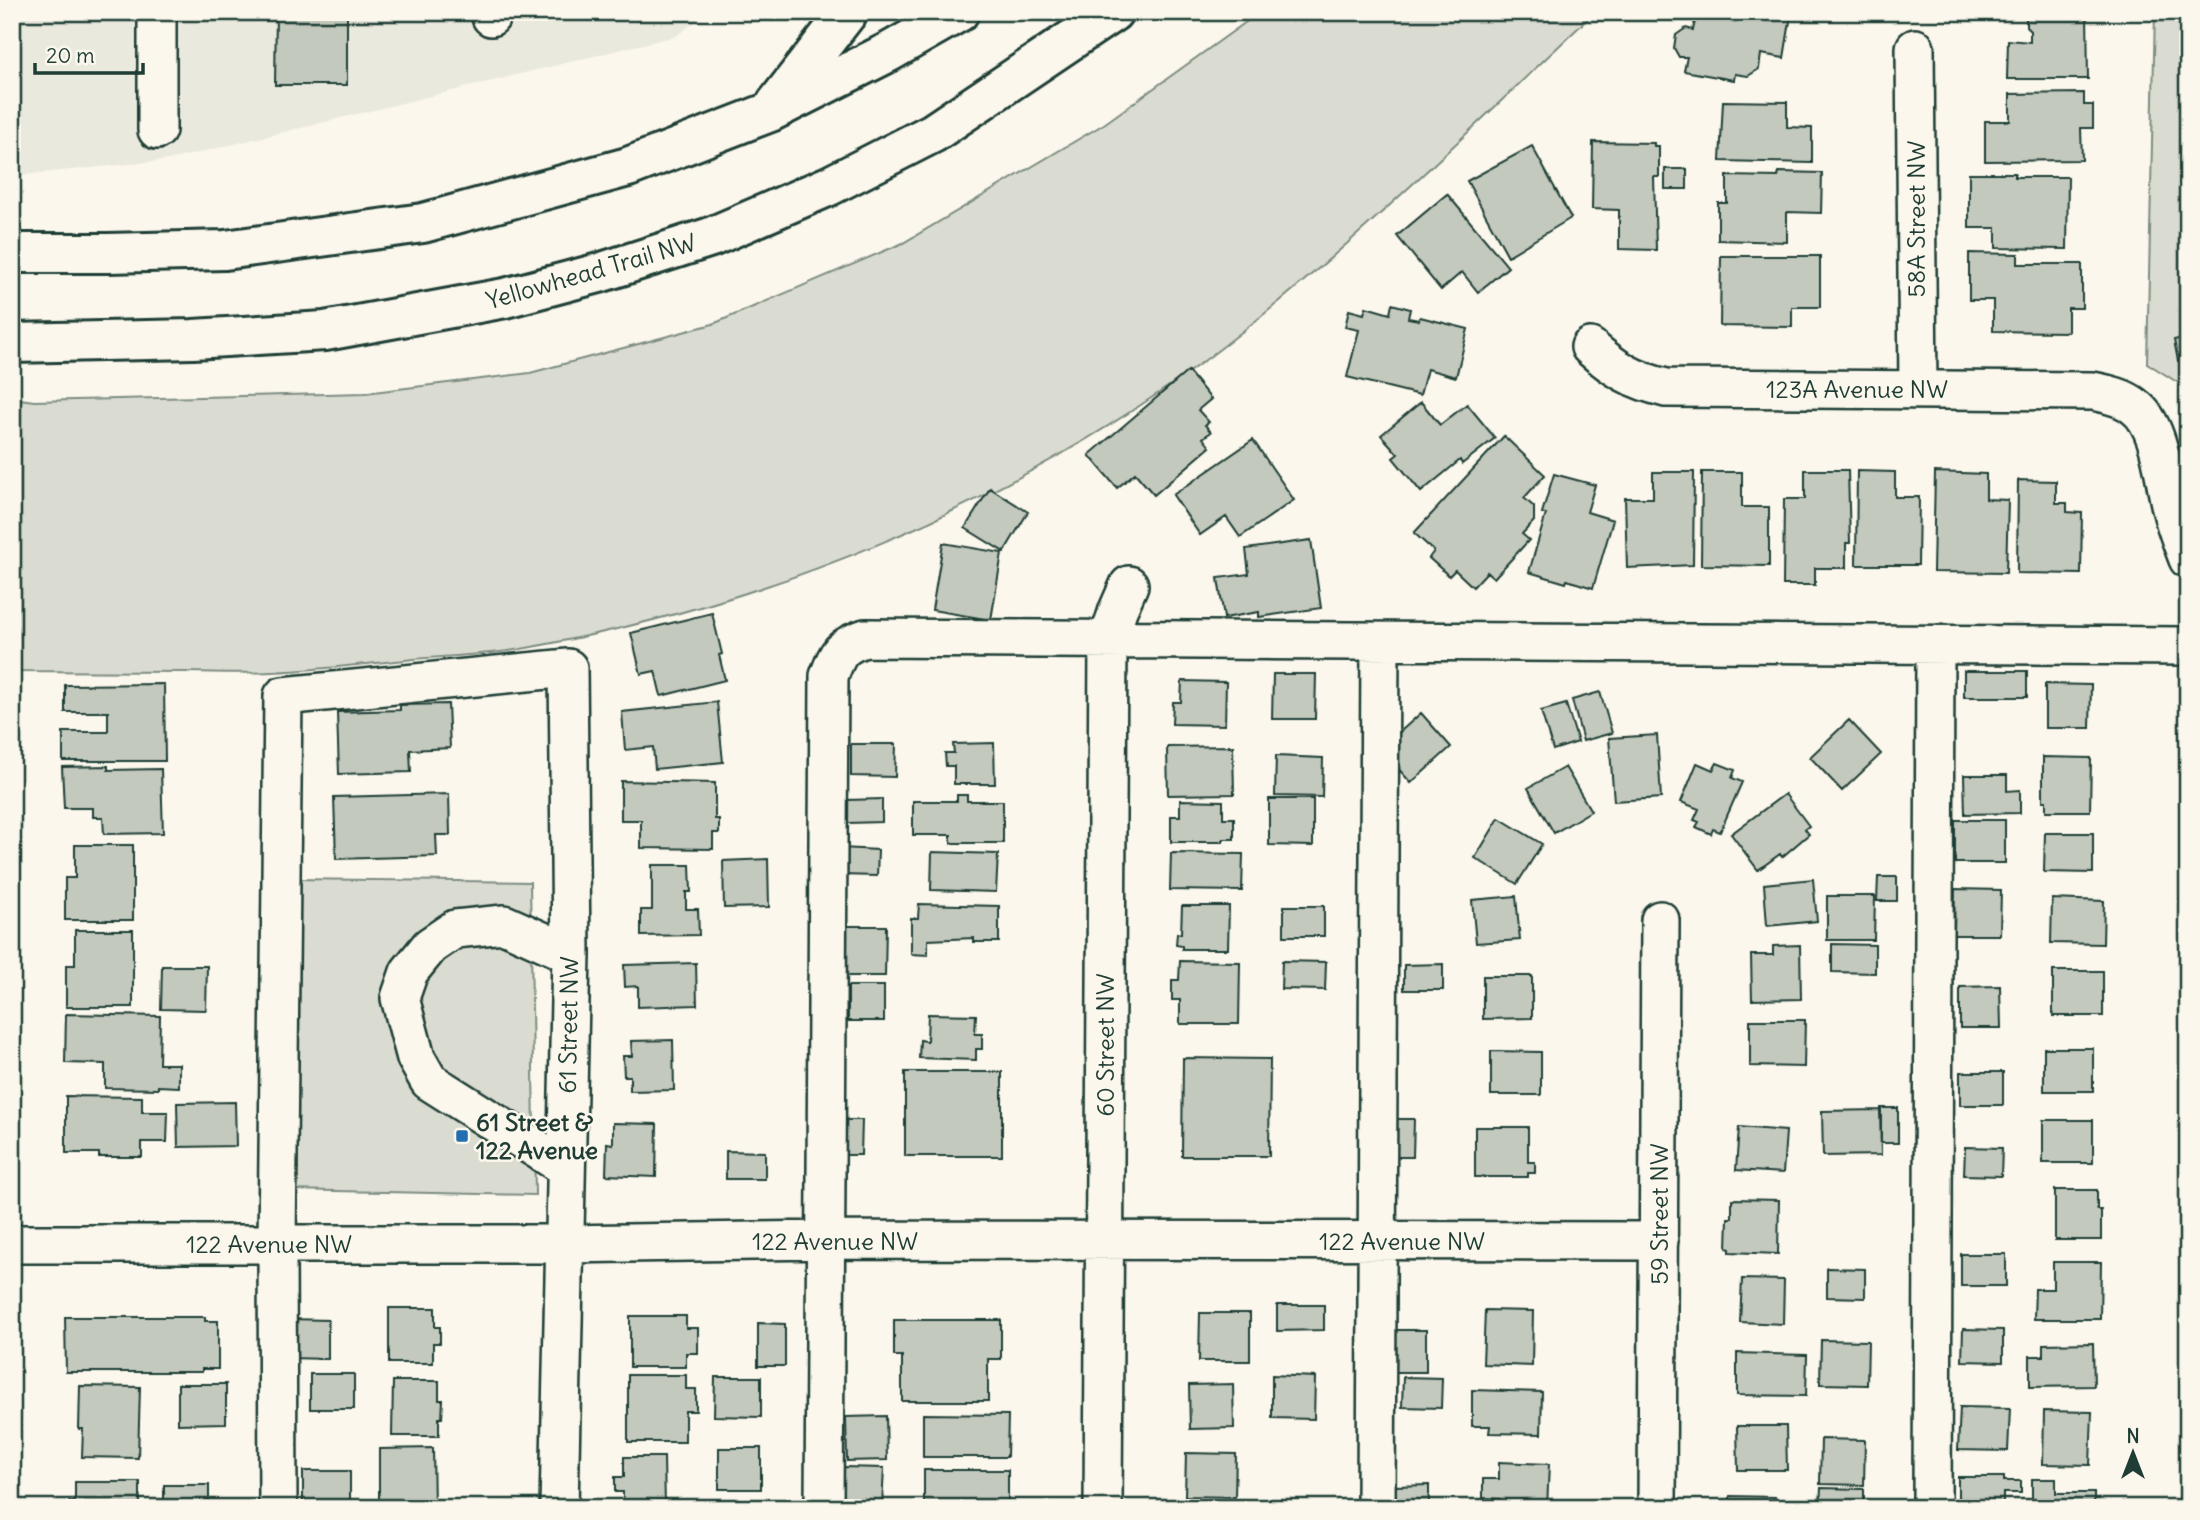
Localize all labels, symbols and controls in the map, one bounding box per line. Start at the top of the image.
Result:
scale bar [35,32,144,76]
text: 20 m [46,42,95,69]
street label: 58A Street NW [1901,140,1931,297]
street label: Yellowhead Trail NW [483,227,699,315]
street label: 123A Avenue NW [1766,374,1948,404]
street label: 61 Street NW [552,956,584,1094]
street label: 60 Street NW [1090,973,1120,1117]
place label: 61 Street & 122 Avenue [476,1107,598,1165]
marker: 61 Street & 122 Avenue [454,1128,470,1144]
street label: 59 Street NW [1644,1143,1674,1285]
street label: 122 Avenue NW [752,1226,918,1256]
street label: 122 Avenue NW [1319,1226,1485,1256]
street label: 122 Avenue NW [186,1229,352,1259]
north arrow [2098,1418,2168,1488]
text: N [2126,1424,2140,1448]

